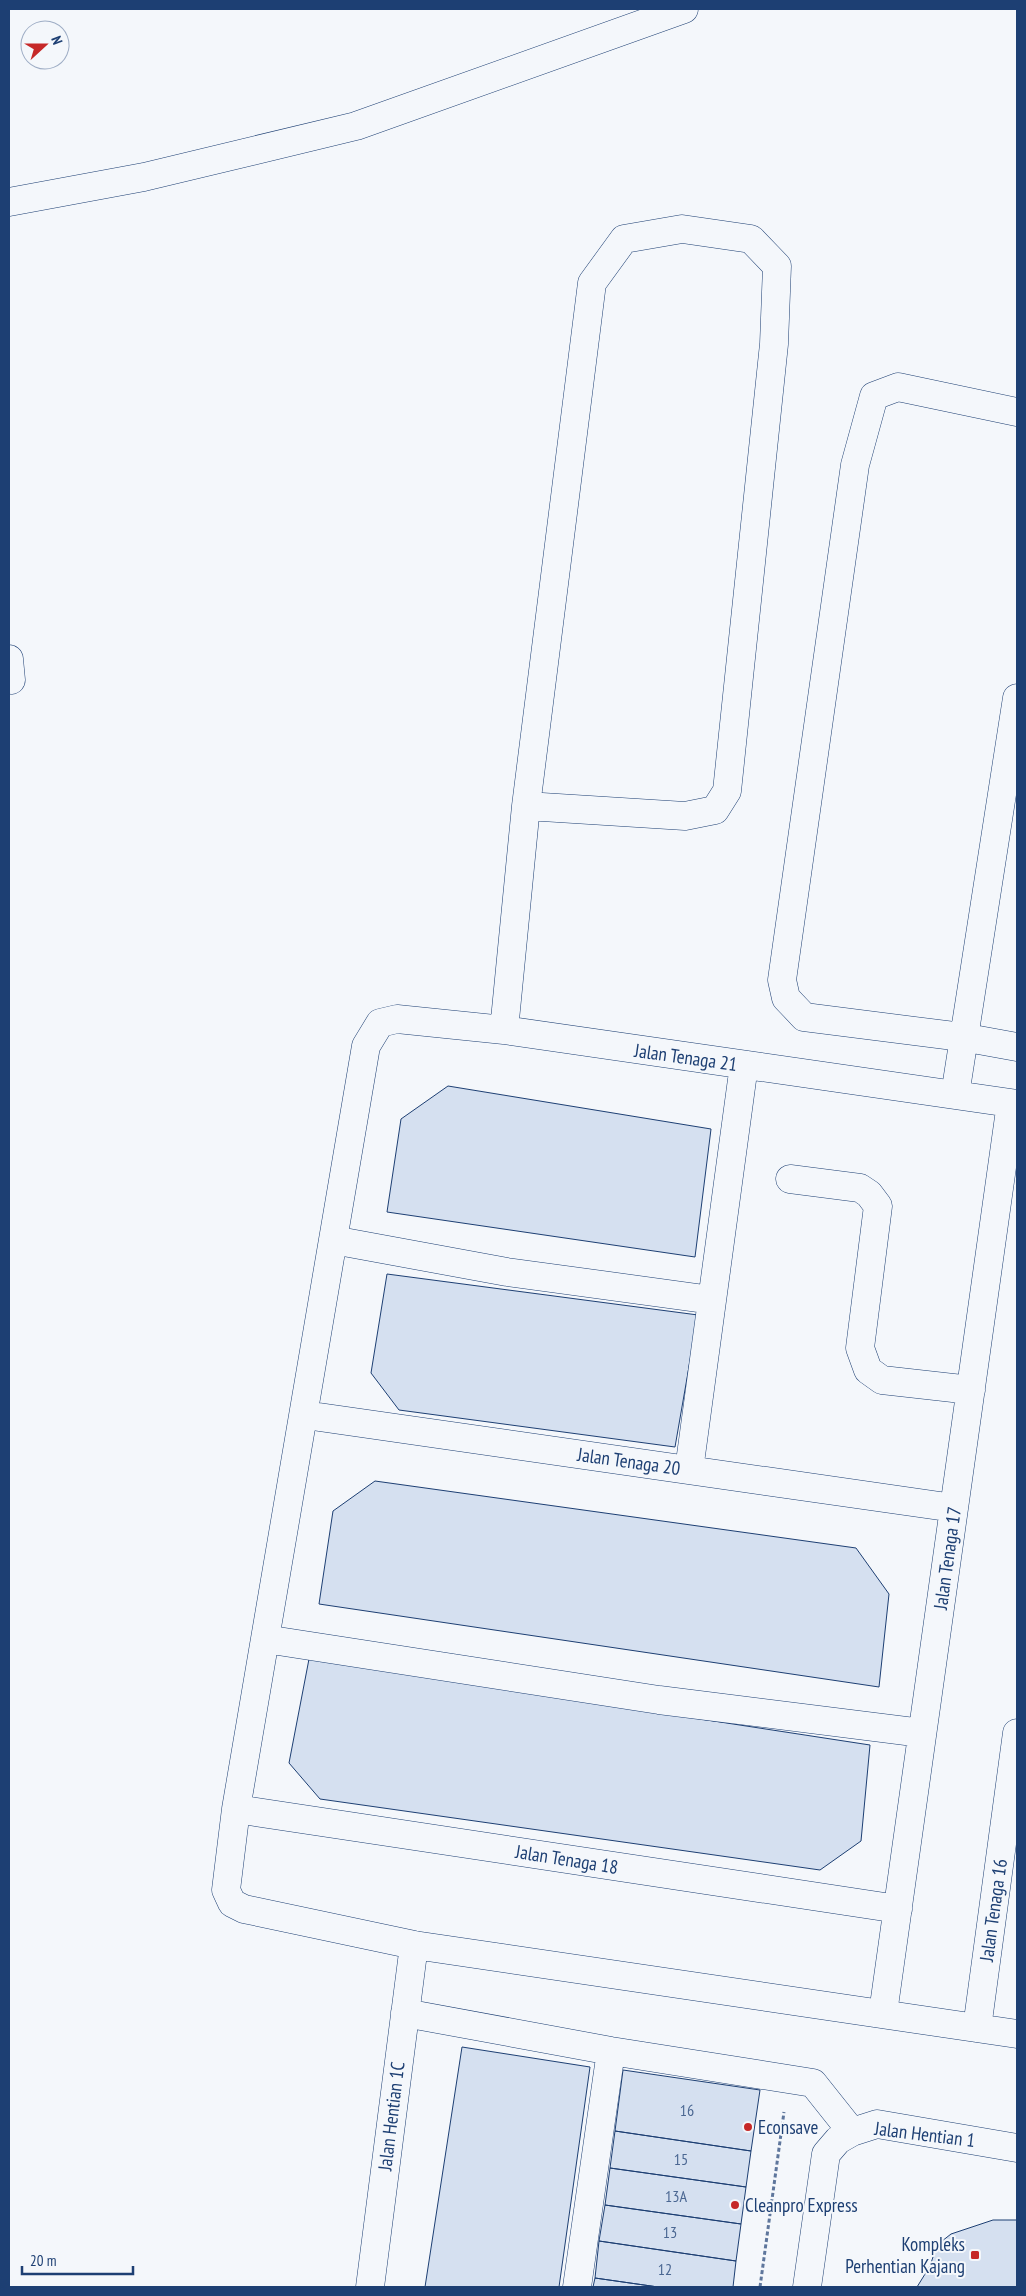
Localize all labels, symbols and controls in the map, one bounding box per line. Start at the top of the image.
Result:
north arrow [20,20,70,70]
text: N [47,34,67,47]
street label: Jalan Tenaga 21 [632,1038,739,1076]
street label: Jalan Tenaga 20 [575,1442,682,1480]
street label: Jalan Tenaga 17 [928,1505,966,1612]
street label: Jalan Tenaga 18 [513,1839,620,1879]
street label: Jalan Tenaga 16 [974,1857,1012,1964]
street label: Jalan Hentian 1C [372,2060,410,2173]
house number: 16 [680,2100,694,2120]
place label: Econsave [758,2115,819,2139]
street label: Jalan Hentian 1 [873,2116,977,2152]
marker: Econsave [742,2121,754,2133]
house number: 15 [674,2149,688,2169]
house number: 13A [665,2186,687,2206]
place label: Cleanpro Express [745,2193,858,2217]
marker: Cleanpro Express [729,2199,741,2211]
house number: 13 [663,2222,677,2242]
place label: Kompleks Perhentian Kajang [845,2232,965,2278]
scale bar [22,2244,134,2276]
marker: Kompleks Perhentian Kajang [969,2249,981,2261]
text: 20 m [30,2251,56,2270]
house number: 12 [658,2259,672,2279]

